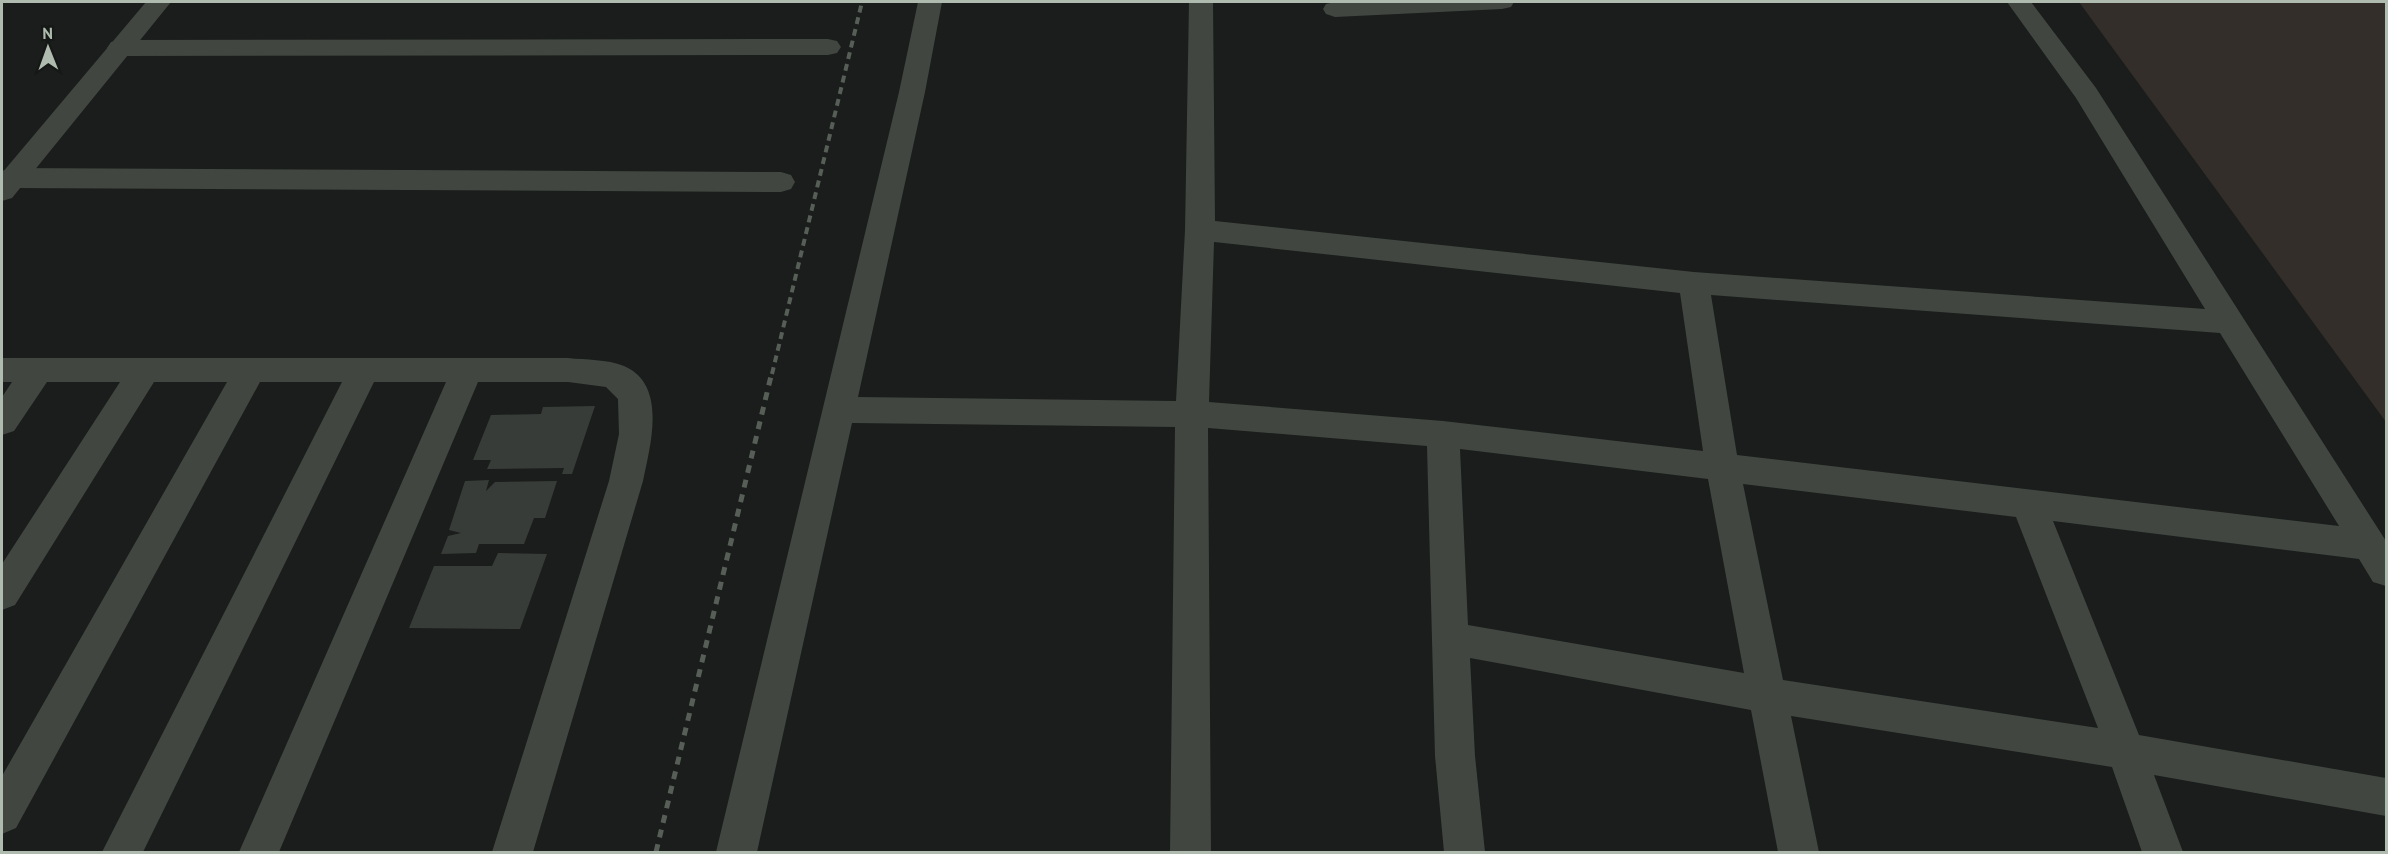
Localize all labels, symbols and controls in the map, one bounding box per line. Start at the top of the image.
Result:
north arrow [18,18,78,78]
text: N [42,23,53,43]

